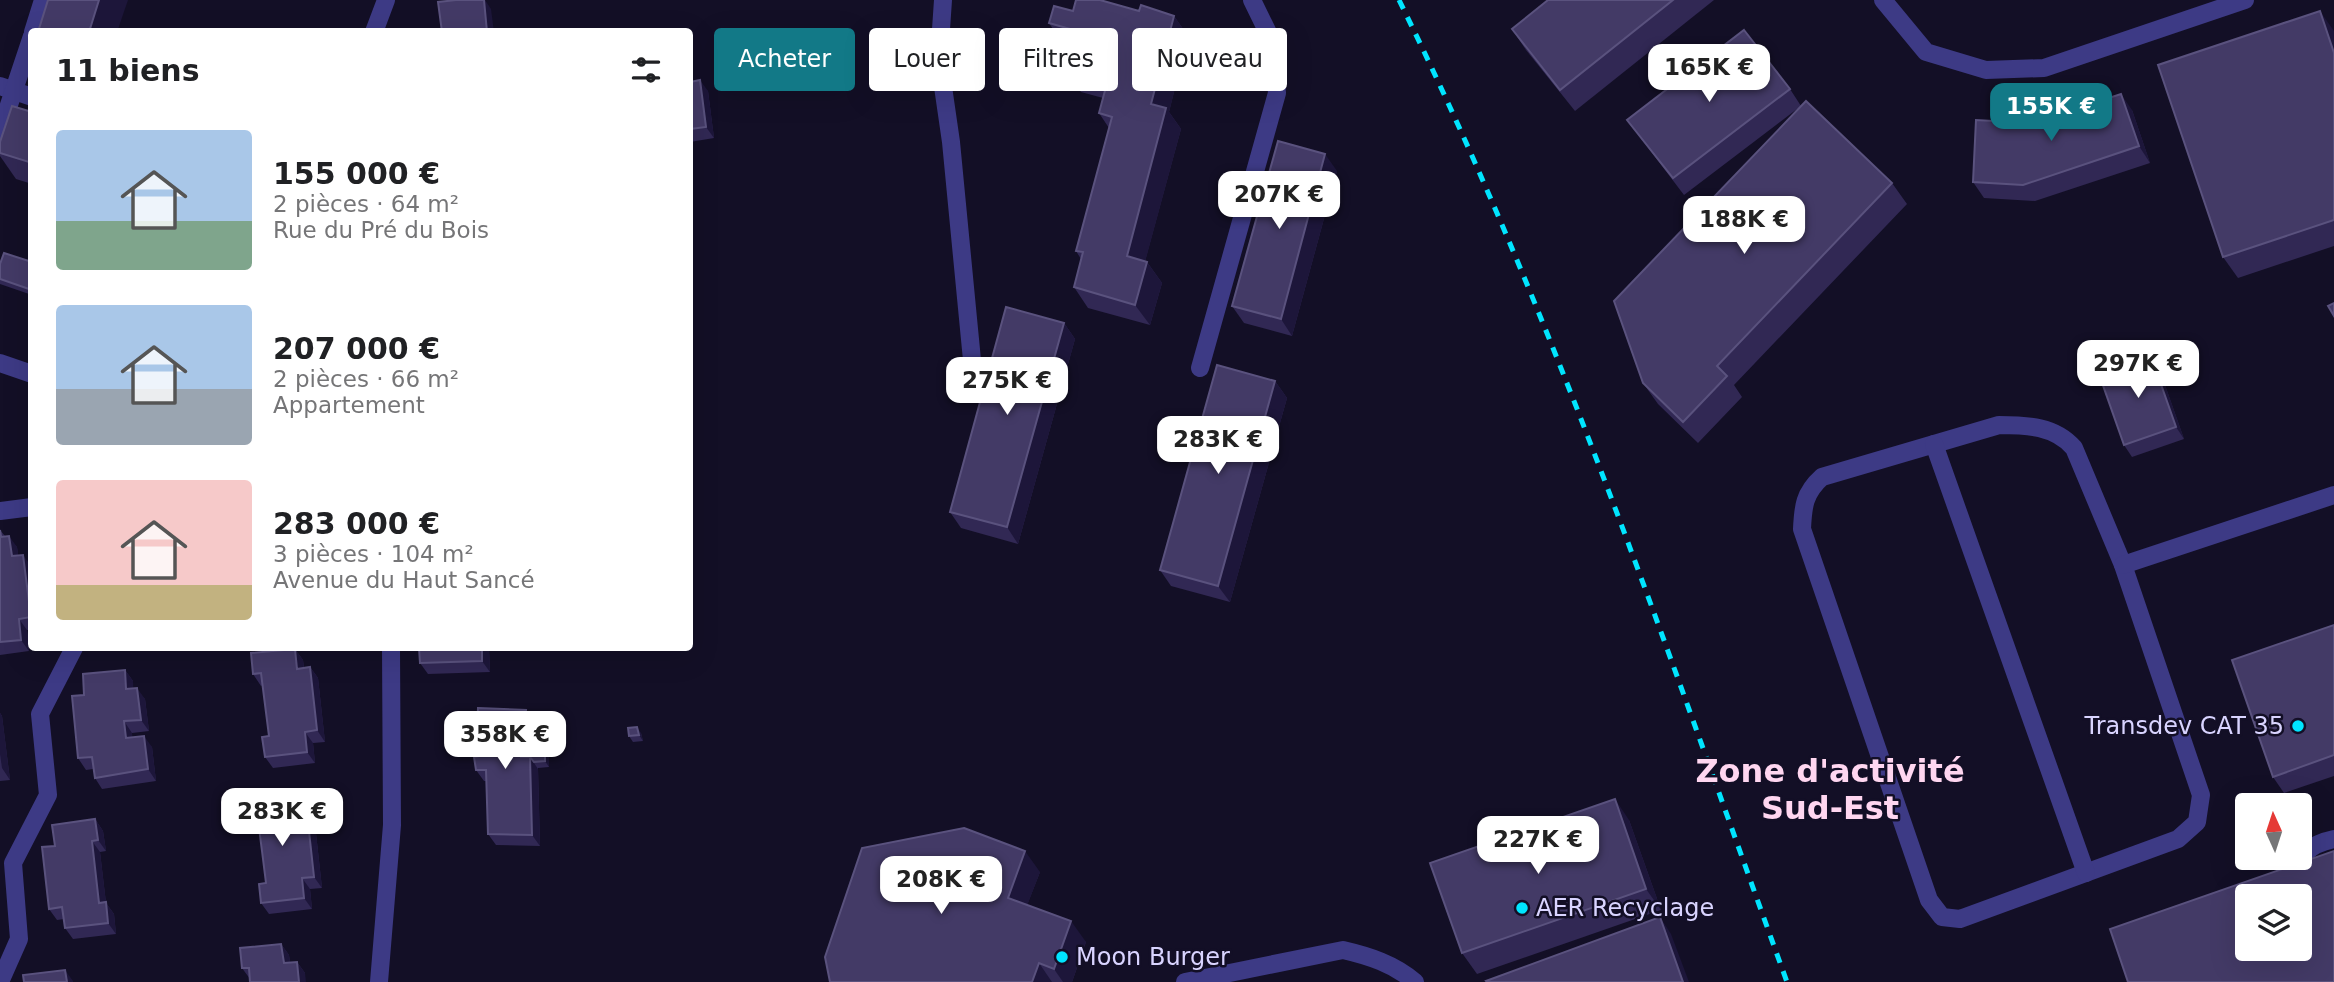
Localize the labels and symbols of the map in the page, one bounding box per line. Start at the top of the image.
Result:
pin: 165K € [1652,44,1766,104]
pin: 155K € [1994,83,2108,143]
pin: 207K € [1222,172,1336,231]
pin: 188K € [1687,196,1801,256]
pin: 297K € [2081,340,2195,400]
pin: 275K € [950,358,1064,417]
pin: 283K € [1161,416,1275,476]
pin: 358K € [448,712,562,771]
place label: Transdev CAT 35 [2084,712,2284,740]
marker: Transdev CAT 35 [2290,718,2306,734]
district label: Zone d'activité Sud-Est [1695,752,1965,827]
pin: 283K € [225,788,339,848]
north arrow [2235,793,2312,870]
pin: 227K € [1481,816,1595,876]
pin: 208K € [884,856,998,916]
place label: AER Recyclage [1536,894,1714,922]
marker: AER Recyclage [1514,900,1530,916]
place label: Moon Burger [1076,943,1230,971]
marker: Moon Burger [1054,949,1070,965]

